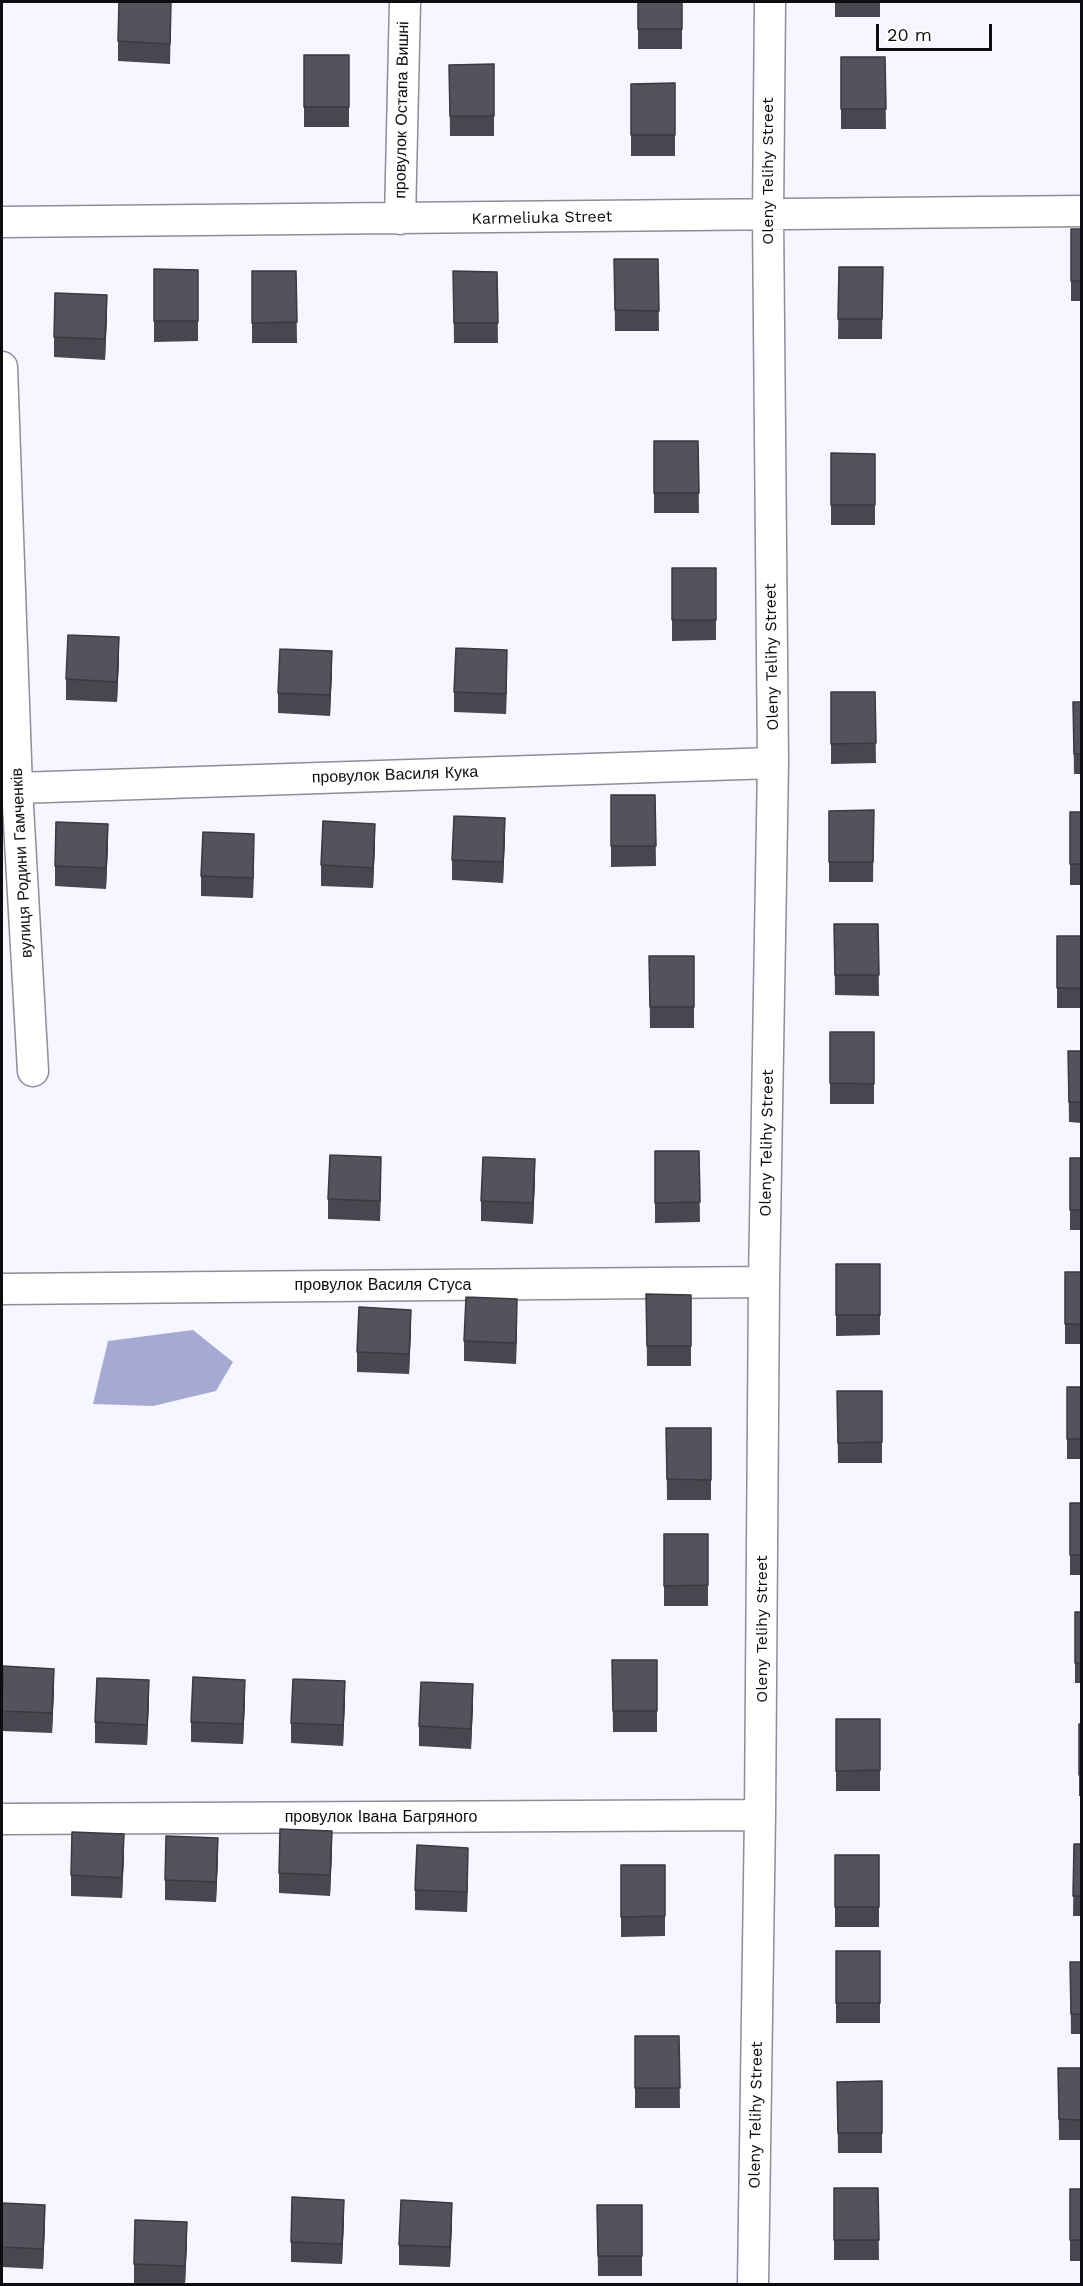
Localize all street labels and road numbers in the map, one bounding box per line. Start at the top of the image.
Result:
street label: провулок Остапа Вишні [391,21,413,199]
street label: Oleny Telihy Street [758,97,778,245]
street label: Karmeliuka Street [471,207,613,229]
street label: Oleny Telihy Street [761,583,783,731]
street label: провулок Василя Кука [311,762,479,788]
street label: вулиця Родини Гамченків [7,768,37,958]
street label: Oleny Telihy Street [756,1069,778,1217]
street label: провулок Василя Стуса [295,1275,471,1295]
street label: Oleny Telihy Street [752,1555,772,1703]
street label: провулок Івана Багряного [285,1807,477,1827]
street label: Oleny Telihy Street [745,2041,767,2189]

